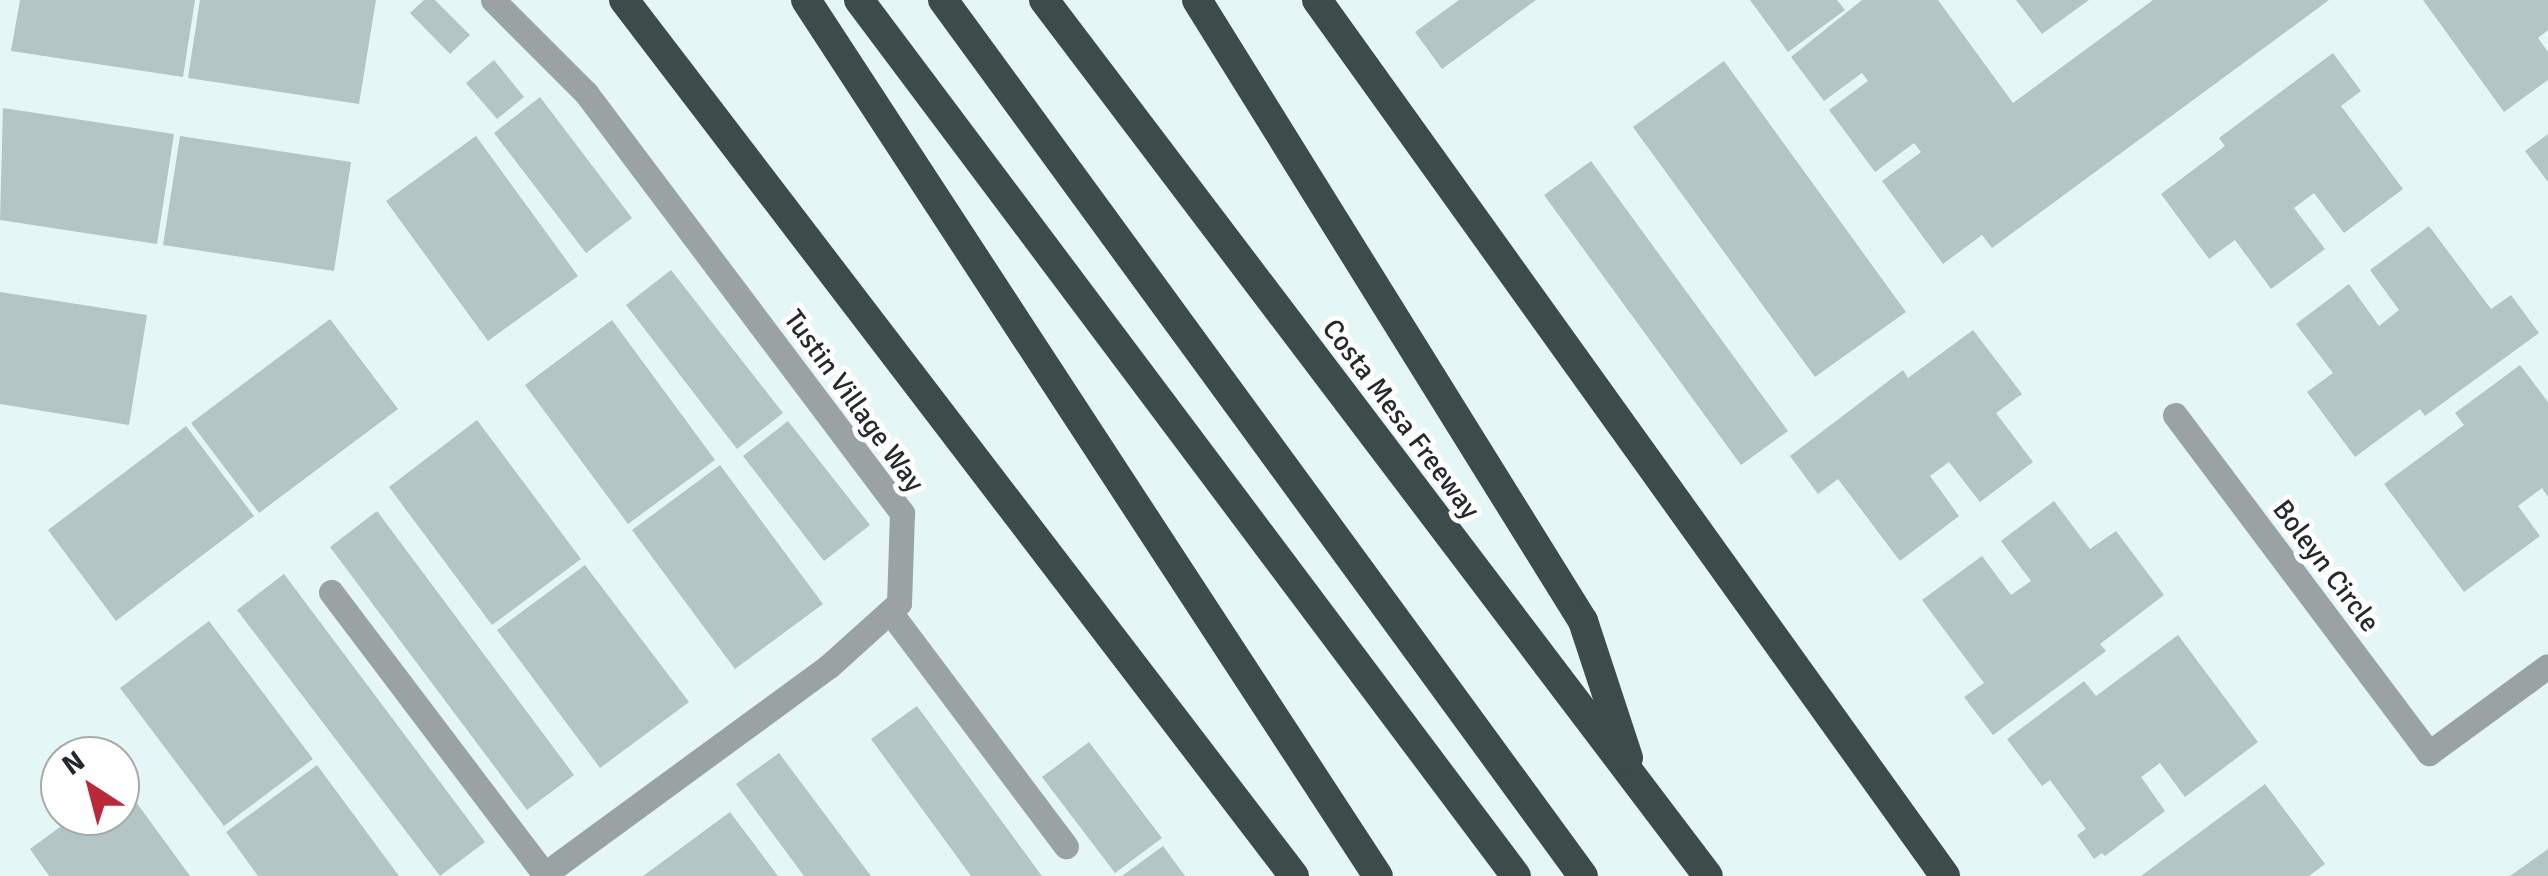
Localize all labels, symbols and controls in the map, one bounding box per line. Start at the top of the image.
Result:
street label: Tustin Village Way [777,303,931,499]
street label: Costa Mesa Freeway [1315,313,1487,525]
street label: Boleyn Circle [2265,493,2387,639]
north arrow [40,736,140,836]
text: N [56,744,91,783]

